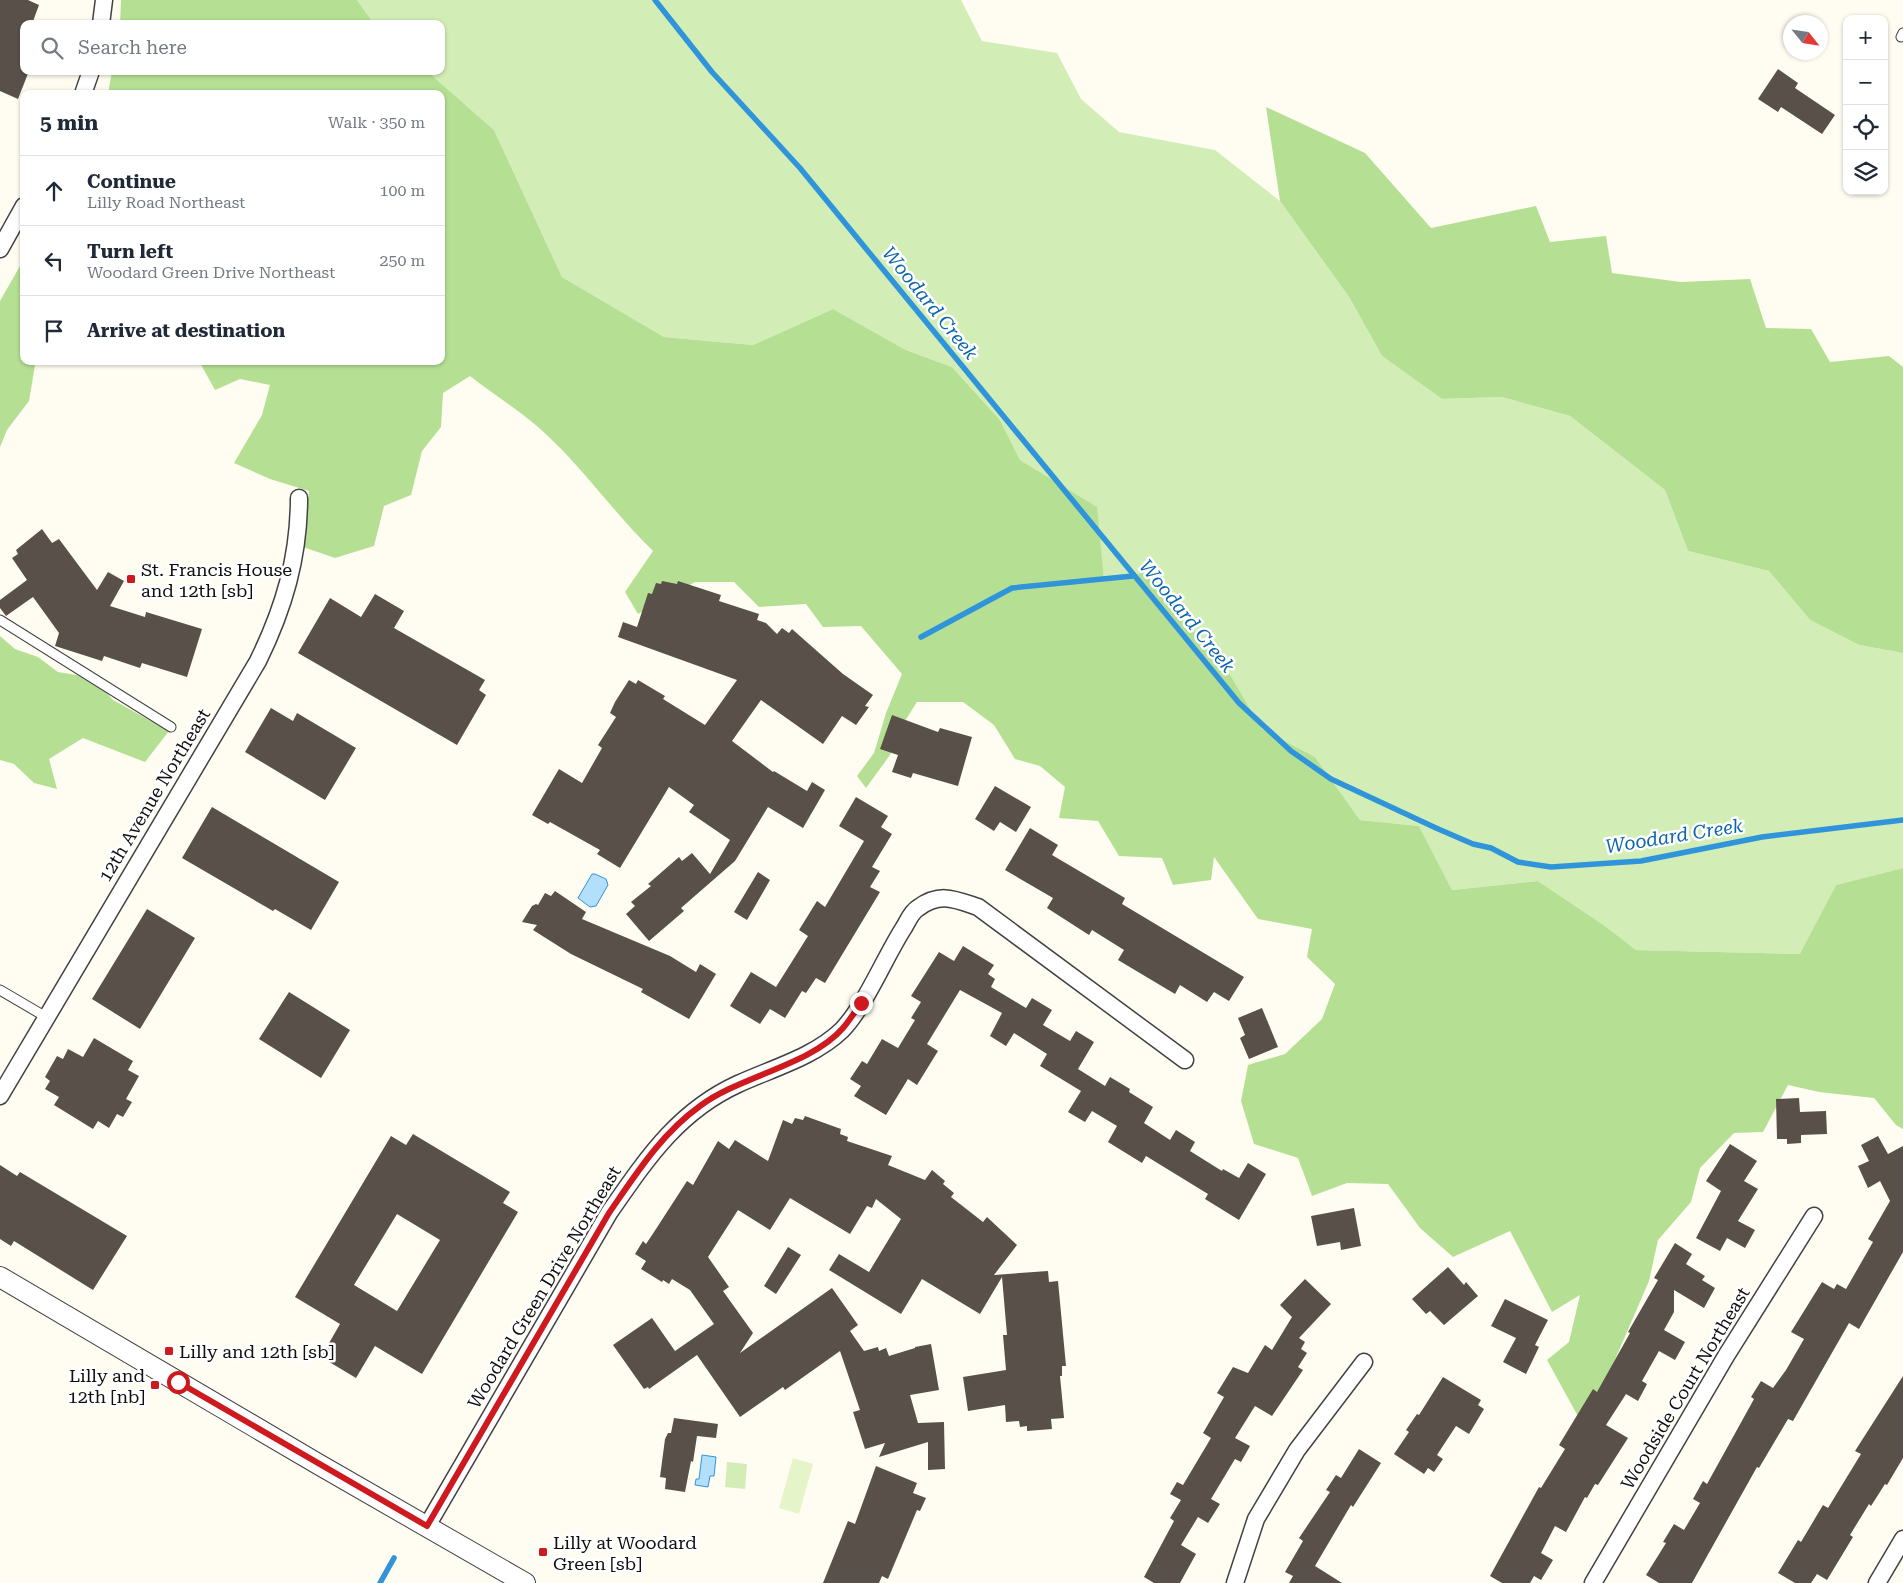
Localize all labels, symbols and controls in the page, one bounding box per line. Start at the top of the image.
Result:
north arrow [1783,15,1828,60]
map controls [1843,15,1888,195]
button: + [1843,15,1888,60]
search box [20,20,445,75]
icon: search [38,34,66,62]
text: Search here [78,36,187,59]
button: − [1843,60,1888,105]
button: locate [1843,105,1888,150]
text: 5 min [40,111,98,135]
text: Walk · 350 m [328,113,425,132]
button: layers [1843,150,1888,195]
text: Continue [87,170,176,193]
icon: ahead [40,177,68,205]
text: 100 m [379,181,425,200]
text: Lilly Road Northeast [87,193,245,212]
text: Turn left [87,240,173,263]
water label: Woodard Creek [877,242,983,365]
icon: left [40,247,68,275]
text: 250 m [379,251,425,270]
text: Woodard Green Drive Northeast [87,263,335,282]
icon: arrive [40,317,68,345]
text: Arrive at destination [87,319,285,342]
water label: Woodard Creek [1134,555,1240,678]
place label: St. Francis House and 12th [sb] [141,559,292,601]
marker: St. Francis House and 12th [sb] [125,573,137,585]
street label: 12th Avenue Northeast [94,704,214,885]
water label: Woodard Creek [1604,814,1745,858]
route end [850,992,873,1015]
street label: Woodard Green Drive Northeast [463,1162,625,1412]
street label: Woodside Court Northeast [1616,1283,1754,1493]
place label: Lilly and 12th [sb] [179,1341,334,1362]
marker: Lilly and 12th [sb] [163,1345,175,1357]
place label: Lilly and 12th [nb] [68,1365,145,1407]
route start [167,1371,190,1394]
marker: Lilly and 12th [nb] [149,1379,161,1391]
place label: Lilly at Woodard Green [sb] [553,1532,697,1574]
marker: Lilly at Woodard Green [sb] [537,1546,549,1558]

